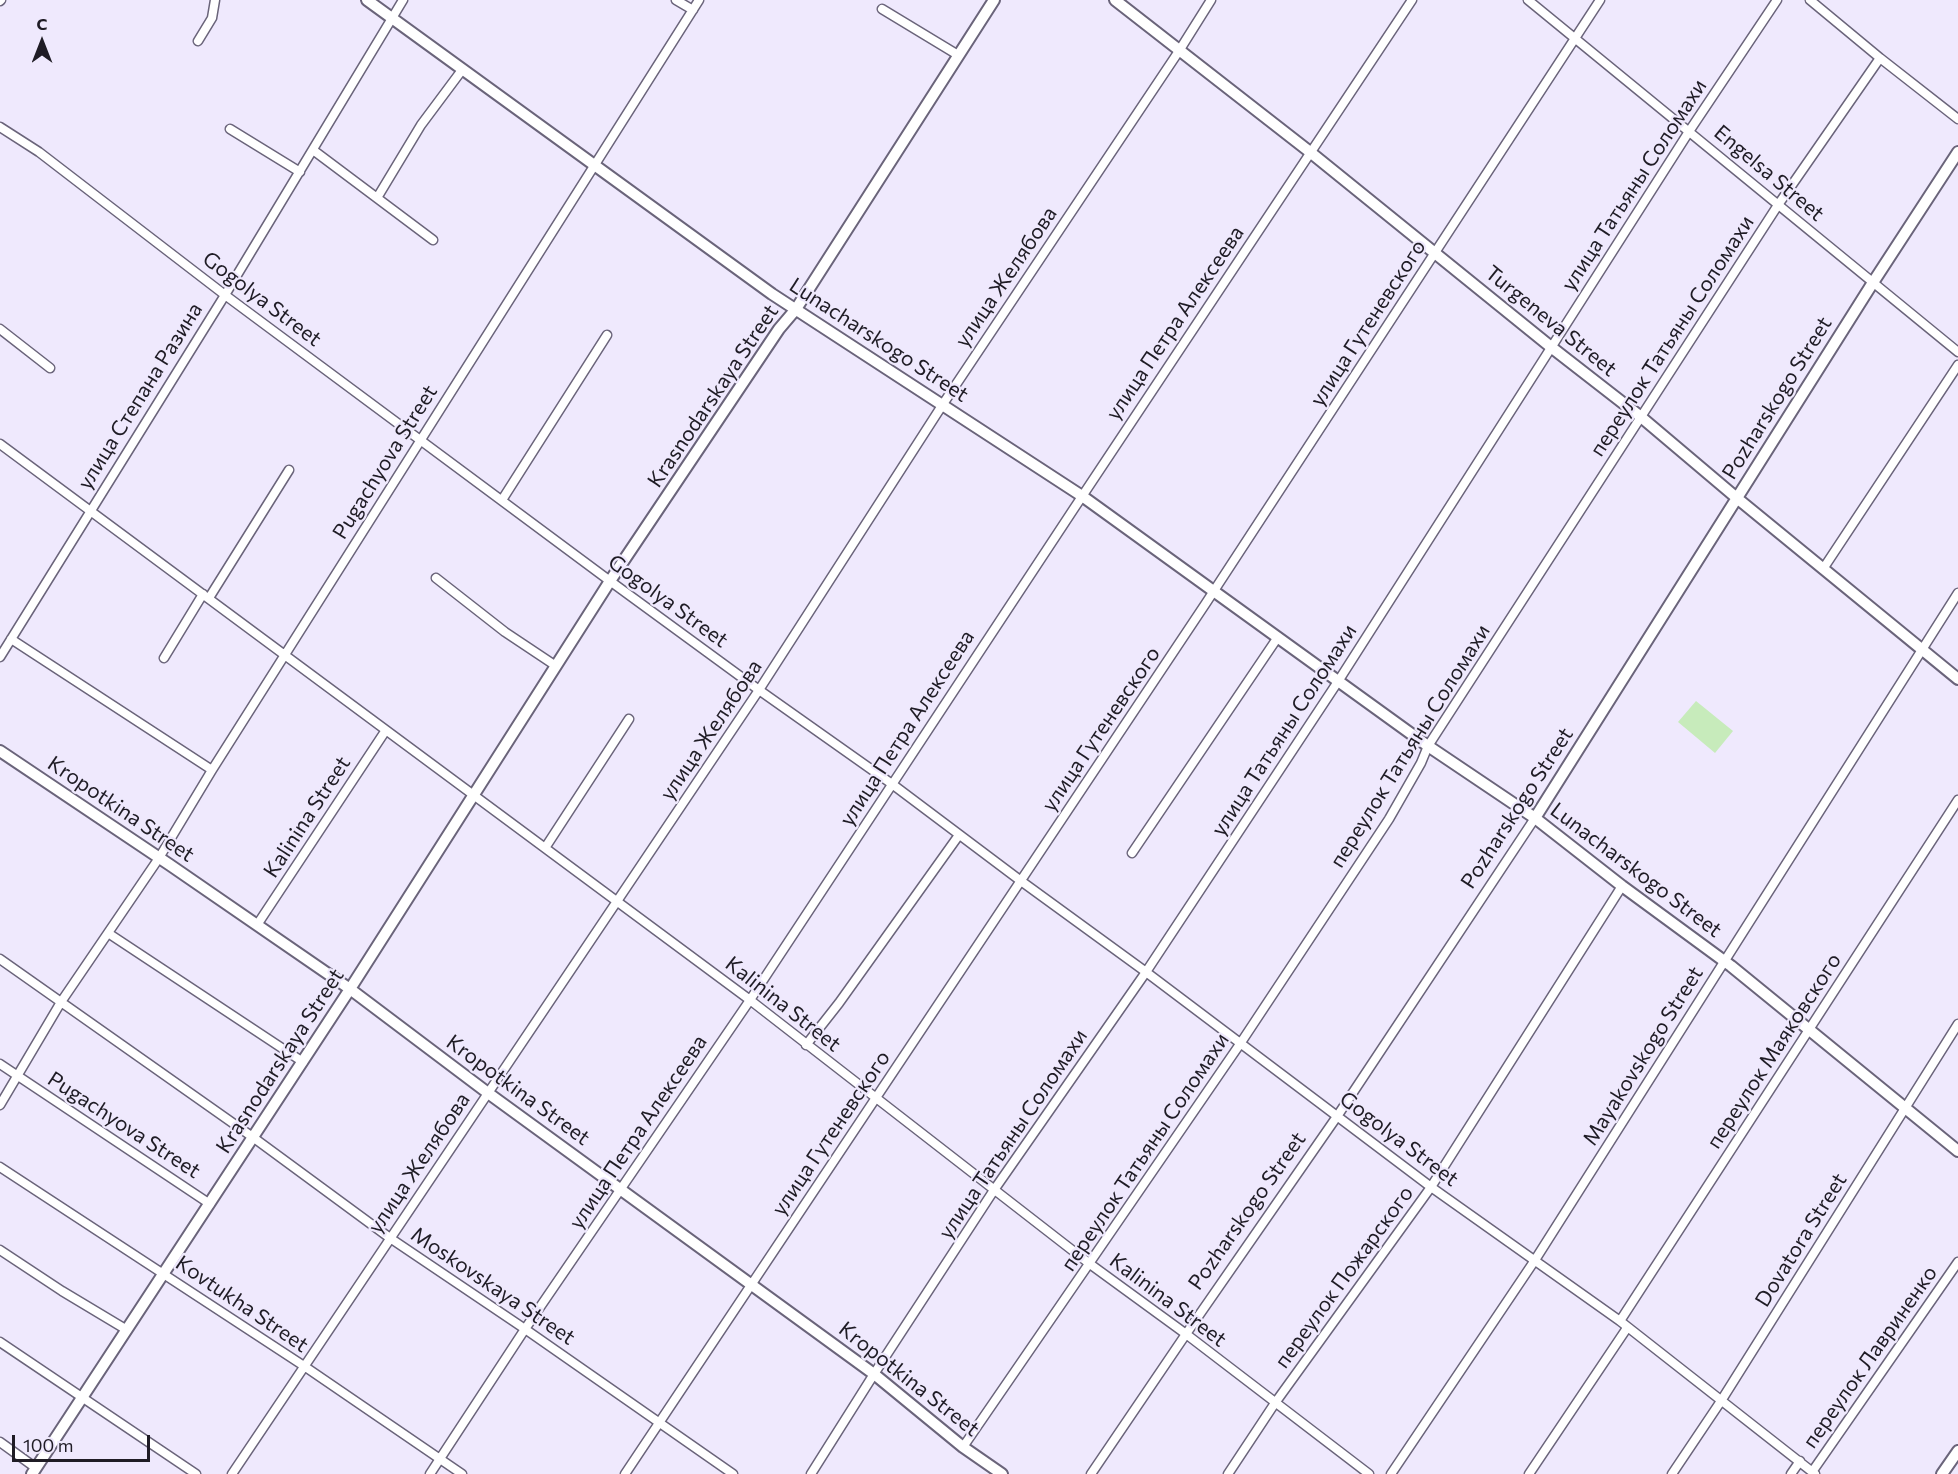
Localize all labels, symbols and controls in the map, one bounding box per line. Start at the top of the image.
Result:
north arrow [12,12,72,72]
text: С [37,14,47,33]
street label: улица Татьяны Соломахи [1556,74,1712,296]
street label: Engelsa Street [1709,120,1829,226]
street label: улица Желябова [950,202,1062,352]
street label: переулок Татьяны Соломахи [1585,211,1759,461]
street label: улица Петра Алексеева [1101,221,1249,425]
street label: улица Гутеневского [1305,235,1431,411]
street label: Gogolya Street [198,246,326,352]
street label: Turgeneva Street [1480,260,1622,382]
street label: Lunacharskogo Street [785,273,973,407]
street label: улица Степана Разина [72,298,208,494]
street label: Krasnodarskaya Street [642,300,784,492]
street label: Pozharskogo Street [1717,312,1837,484]
street label: Pugachyova Street [327,380,443,544]
street label: Gogolya Street [603,549,733,653]
street label: улица Татьяны Соломахи [1206,619,1362,841]
street label: переулок Татьяны Соломахи [1325,620,1495,872]
street label: улица Петра Алексеева [834,625,980,831]
street label: улица Гутеневского [1037,642,1165,816]
street label: улица Желябова [655,655,767,805]
street label: Pozharskogo Street [1456,723,1578,893]
street label: Kropotkina Street [43,751,199,867]
street label: Kalinina Street [258,752,356,882]
street label: Lunacharskogo Street [1545,797,1727,943]
street label: переулок Маяковского [1701,949,1847,1153]
street label: Kalinina Street [720,951,846,1057]
street label: Mayakovskogo Street [1578,962,1708,1150]
street label: Krasnodarskaya Street [211,964,349,1158]
street label: улица Татьяны Соломахи [933,1024,1093,1244]
street label: переулок Татьяны Соломахи [1056,1028,1234,1276]
street label: Kropotkina Street [441,1029,595,1151]
street label: улица Петра Алексеева [564,1030,712,1234]
street label: улица Гутеневского [767,1046,895,1220]
street label: Pugachyova Street [43,1066,205,1184]
street label: Gogolya Street [1335,1086,1463,1192]
street label: улица Желябова [363,1088,475,1238]
street label: Pozharskogo Street [1183,1127,1311,1295]
street label: Dovatora Street [1750,1169,1852,1311]
street label: переулок Пожарского [1269,1181,1419,1373]
street label: Moskovskaya Street [406,1222,580,1350]
street label: Kalinina Street [1105,1248,1231,1352]
street label: Kovtukha Street [171,1250,313,1358]
street label: переулок Лавриненко [1798,1261,1942,1453]
street label: Kropotkina Street [834,1316,984,1442]
scale bar [15,1423,153,1461]
text: 100 m [23,1434,73,1456]

